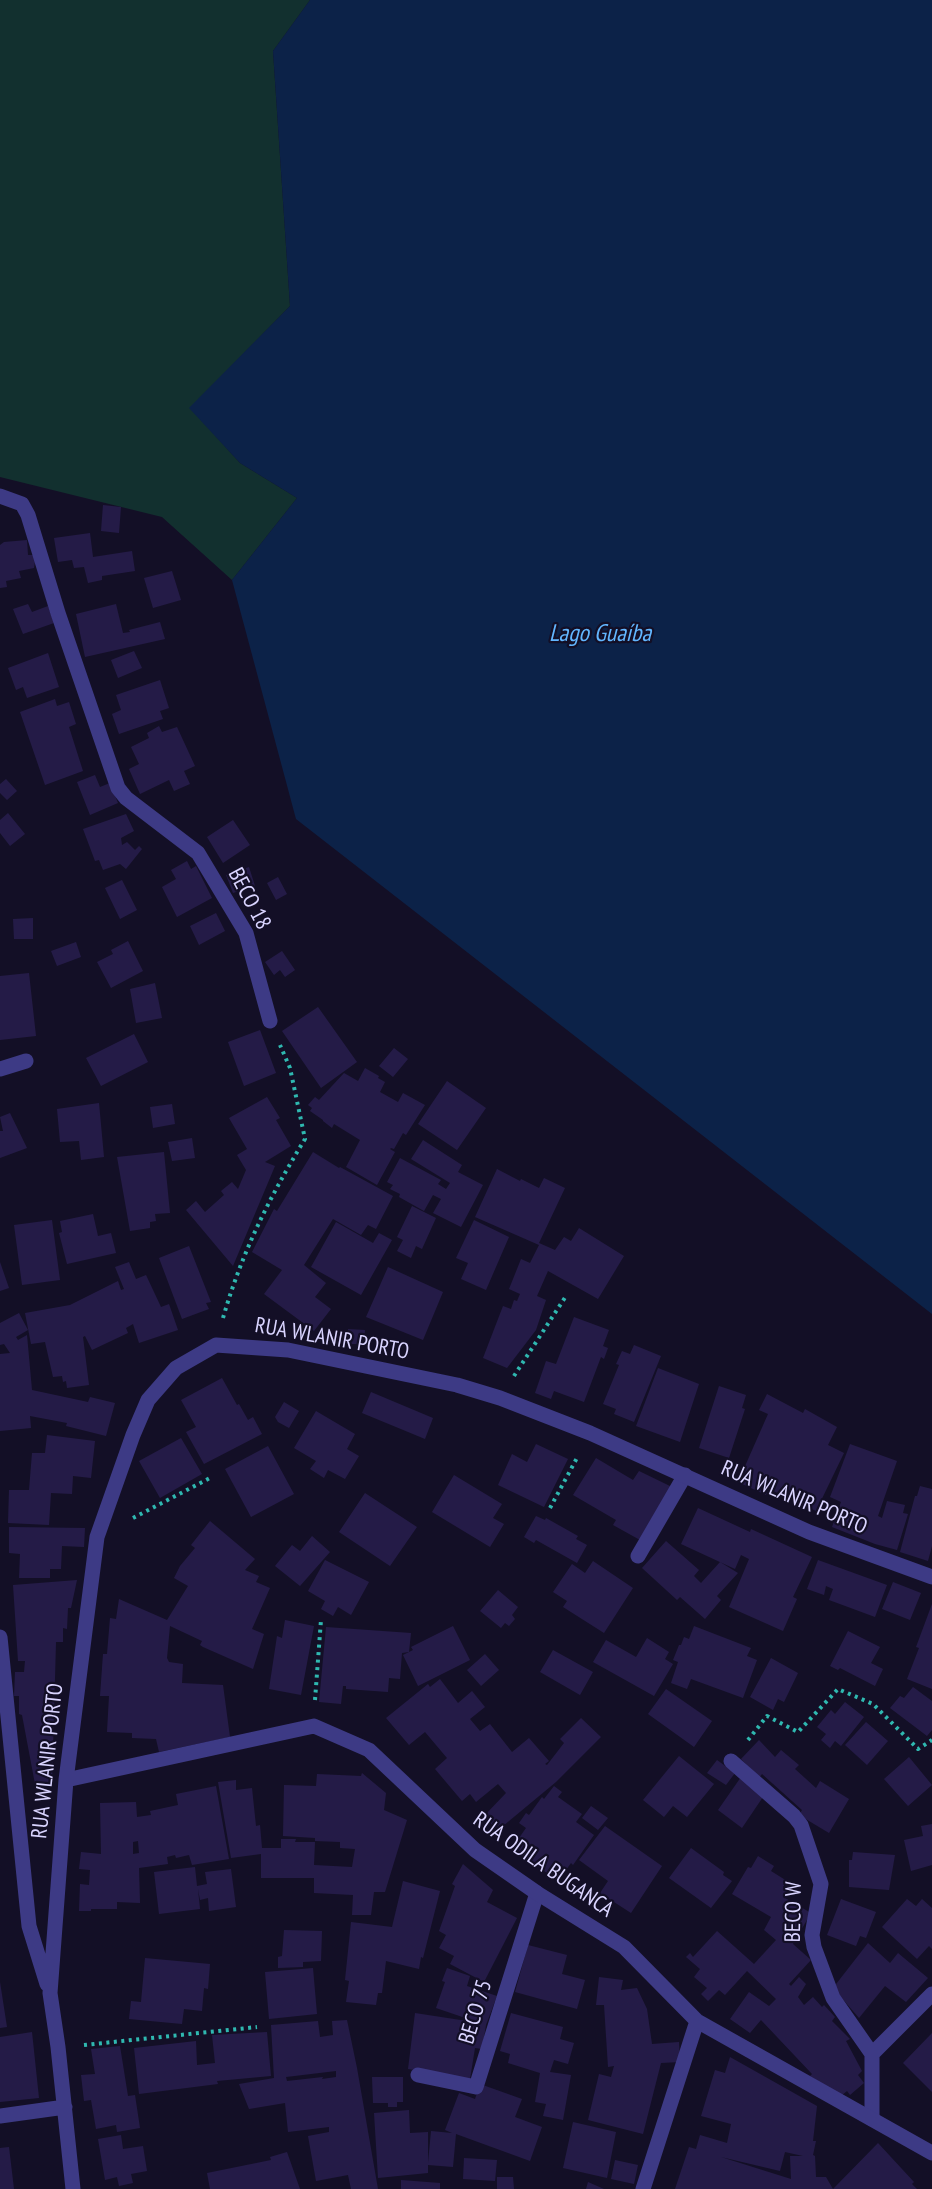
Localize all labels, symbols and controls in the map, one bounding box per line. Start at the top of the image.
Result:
water label: Lago Guaíba [549,620,651,648]
street label: BECO 18 [222,864,276,934]
street label: RUA WLANIR PORTO [253,1312,411,1366]
street label: RUA WLANIR PORTO [717,1455,871,1541]
street label: RUA WLANIR PORTO [27,1682,69,1840]
street label: RUA ODILA BUGANCA [468,1807,618,1923]
street label: BECO W [780,1881,808,1943]
street label: BECO 75 [454,1977,498,2047]

